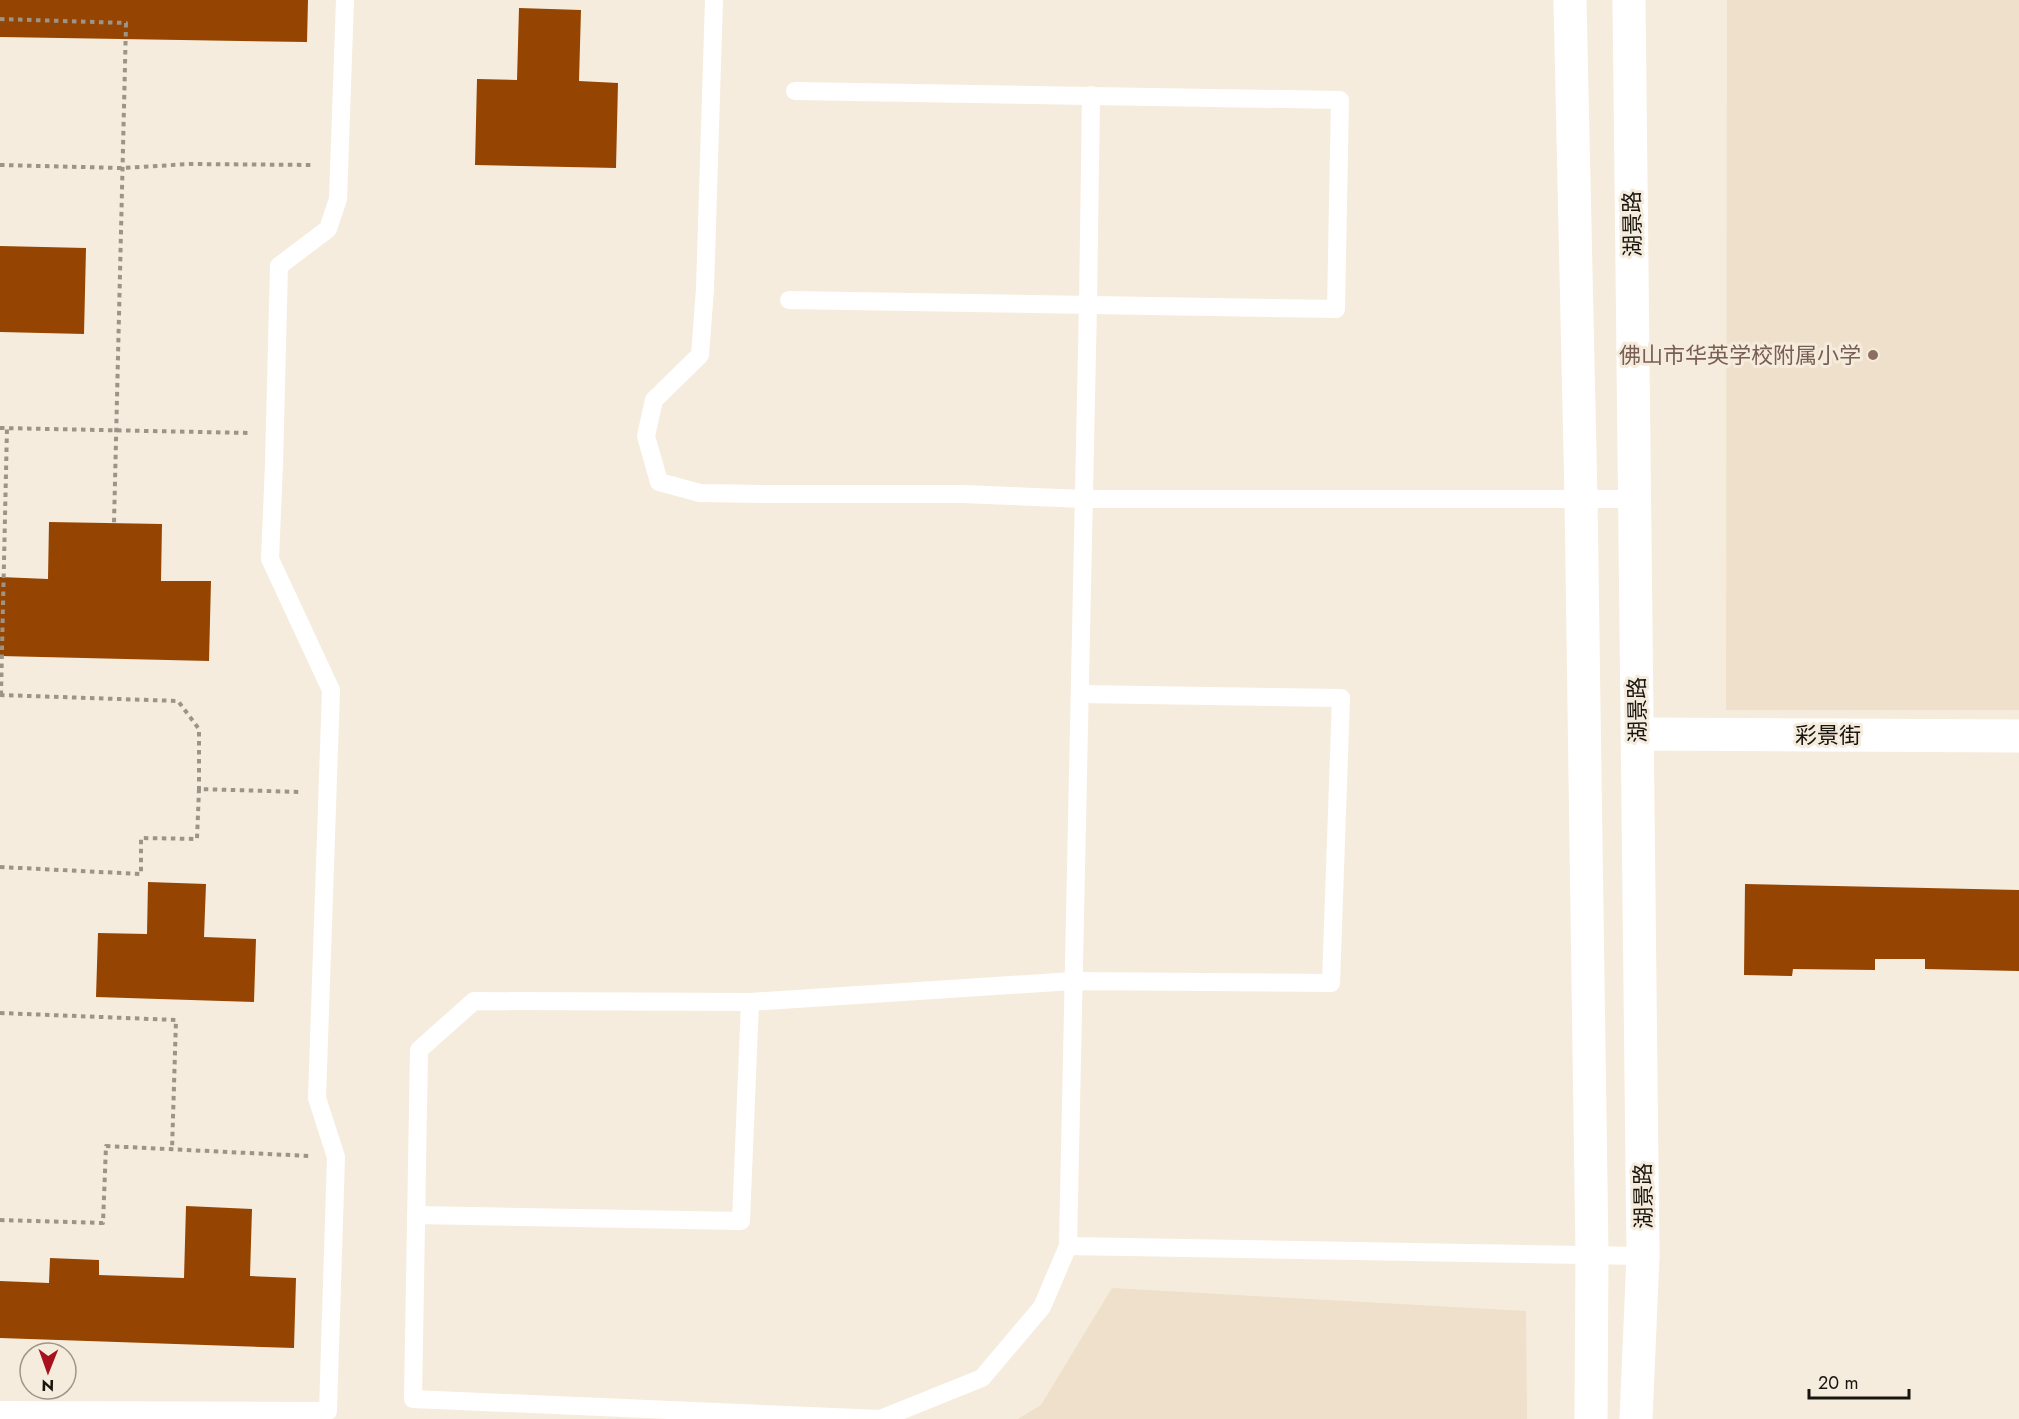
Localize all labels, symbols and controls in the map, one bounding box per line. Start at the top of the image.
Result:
street label: 湖景路 [1615,191,1649,257]
place label: 佛山市华英学校附属小学 [1619,339,1861,371]
marker: 佛山市华英学校附属小学 [1866,348,1880,362]
street label: 湖景路 [1620,677,1654,743]
street label: 彩景街 [1795,719,1861,751]
street label: 湖景路 [1626,1163,1660,1229]
north arrow [18,1341,78,1401]
scale bar [1809,1362,1910,1400]
text: 20 m [1818,1370,1858,1396]
text: N [41,1374,54,1397]

